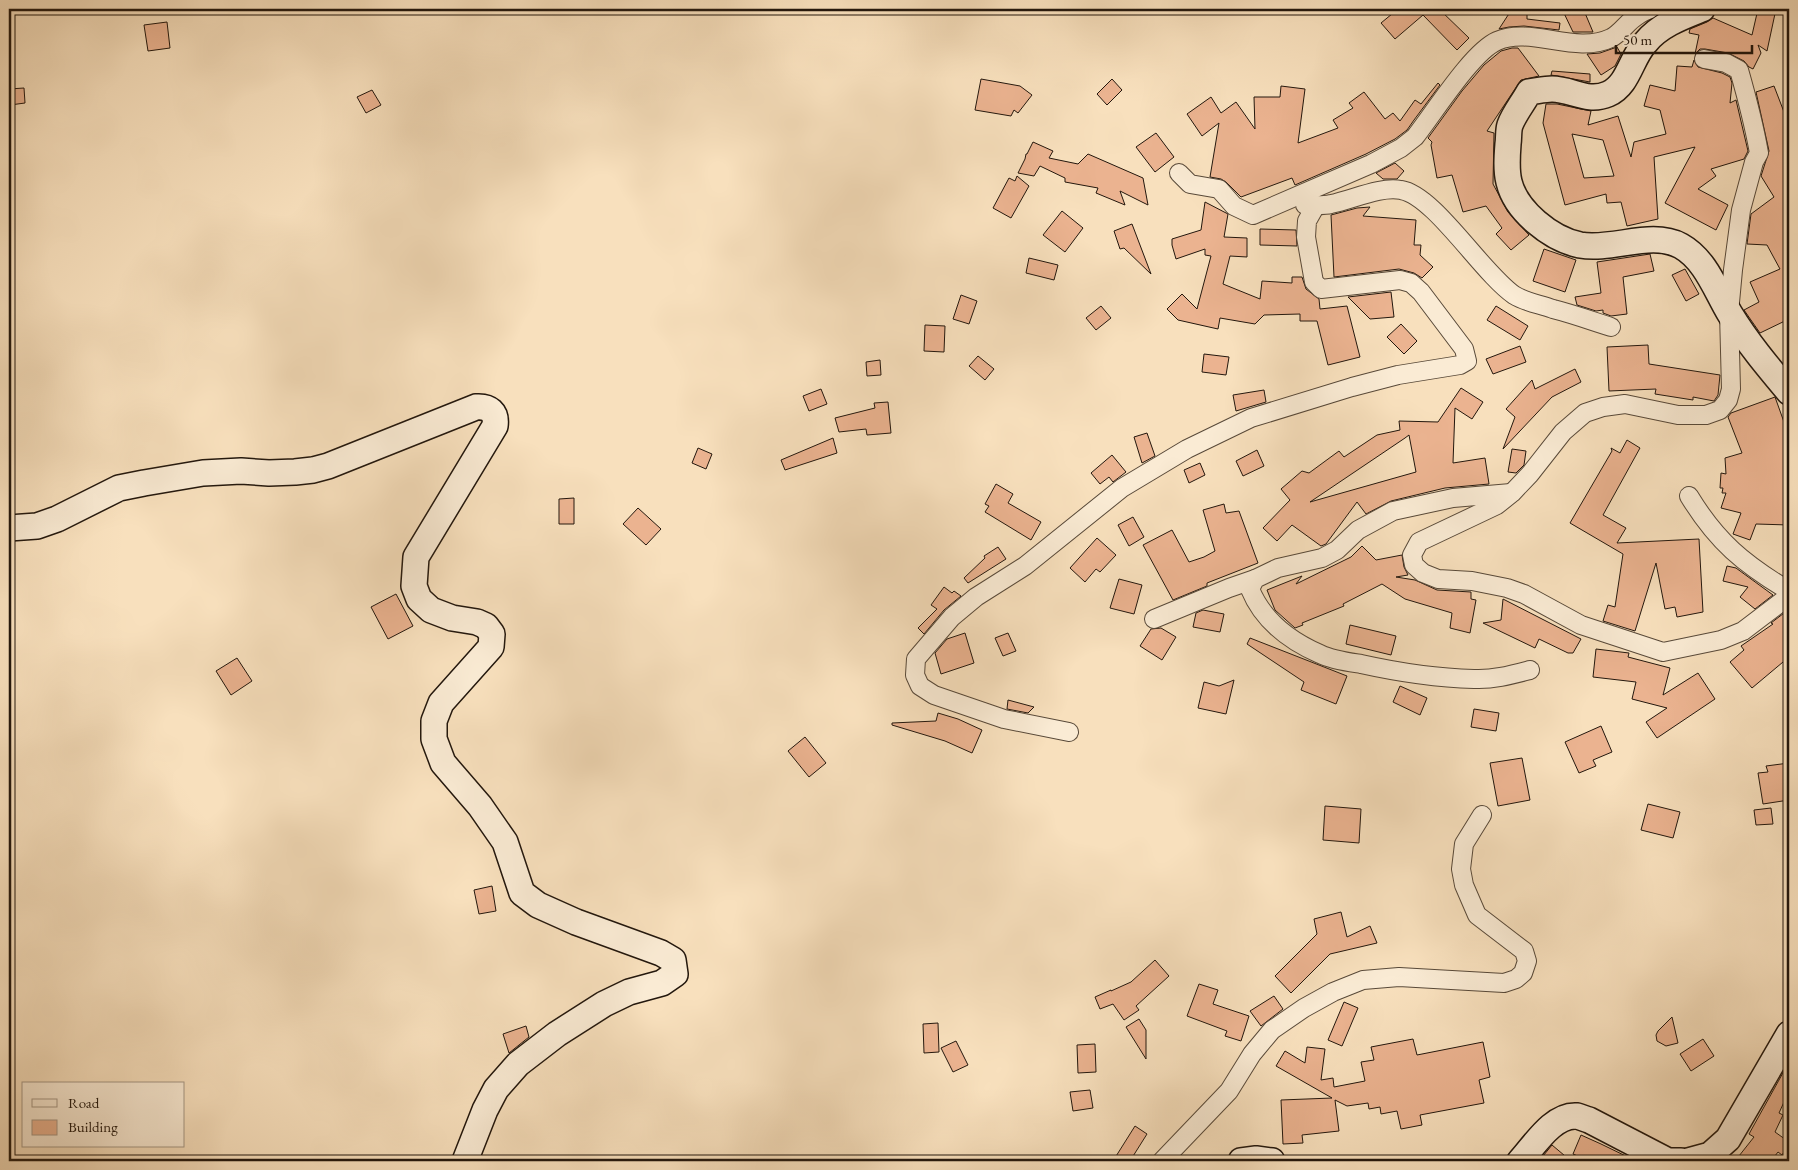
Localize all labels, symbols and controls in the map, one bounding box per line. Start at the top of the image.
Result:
scale bar [1616,22,1752,54]
text: 50 m [1623,30,1652,49]
legend [22,1082,185,1148]
text: Road [68,1093,100,1112]
text: Building [68,1117,118,1136]

